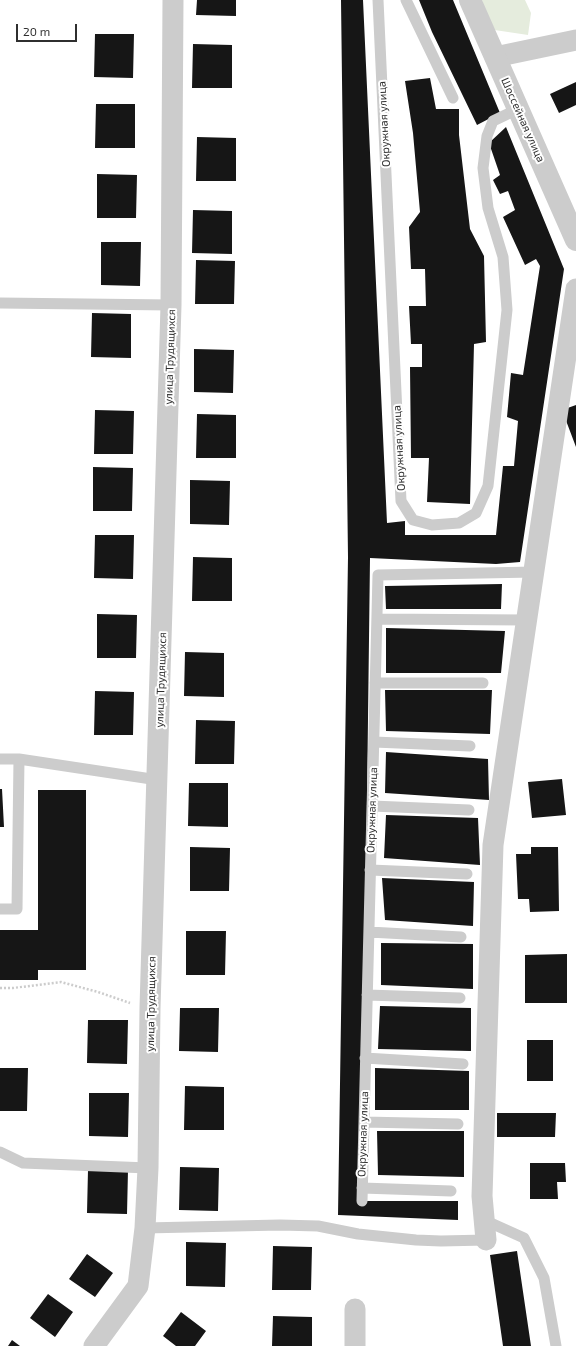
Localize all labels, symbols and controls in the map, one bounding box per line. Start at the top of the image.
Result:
scale bar [18,16,79,42]
text: 20 m [23,24,50,38]
street label: Шоссейная улица [498,76,548,164]
street label: Окружная улица [375,81,393,167]
street label: улица Трудящихся [162,309,178,405]
street label: Окружная улица [390,405,408,491]
street label: улица Трудящихся [153,632,169,728]
street label: Окружная улица [364,767,380,853]
street label: улица Трудящихся [144,956,158,1052]
street label: Окружная улица [355,1091,371,1177]

